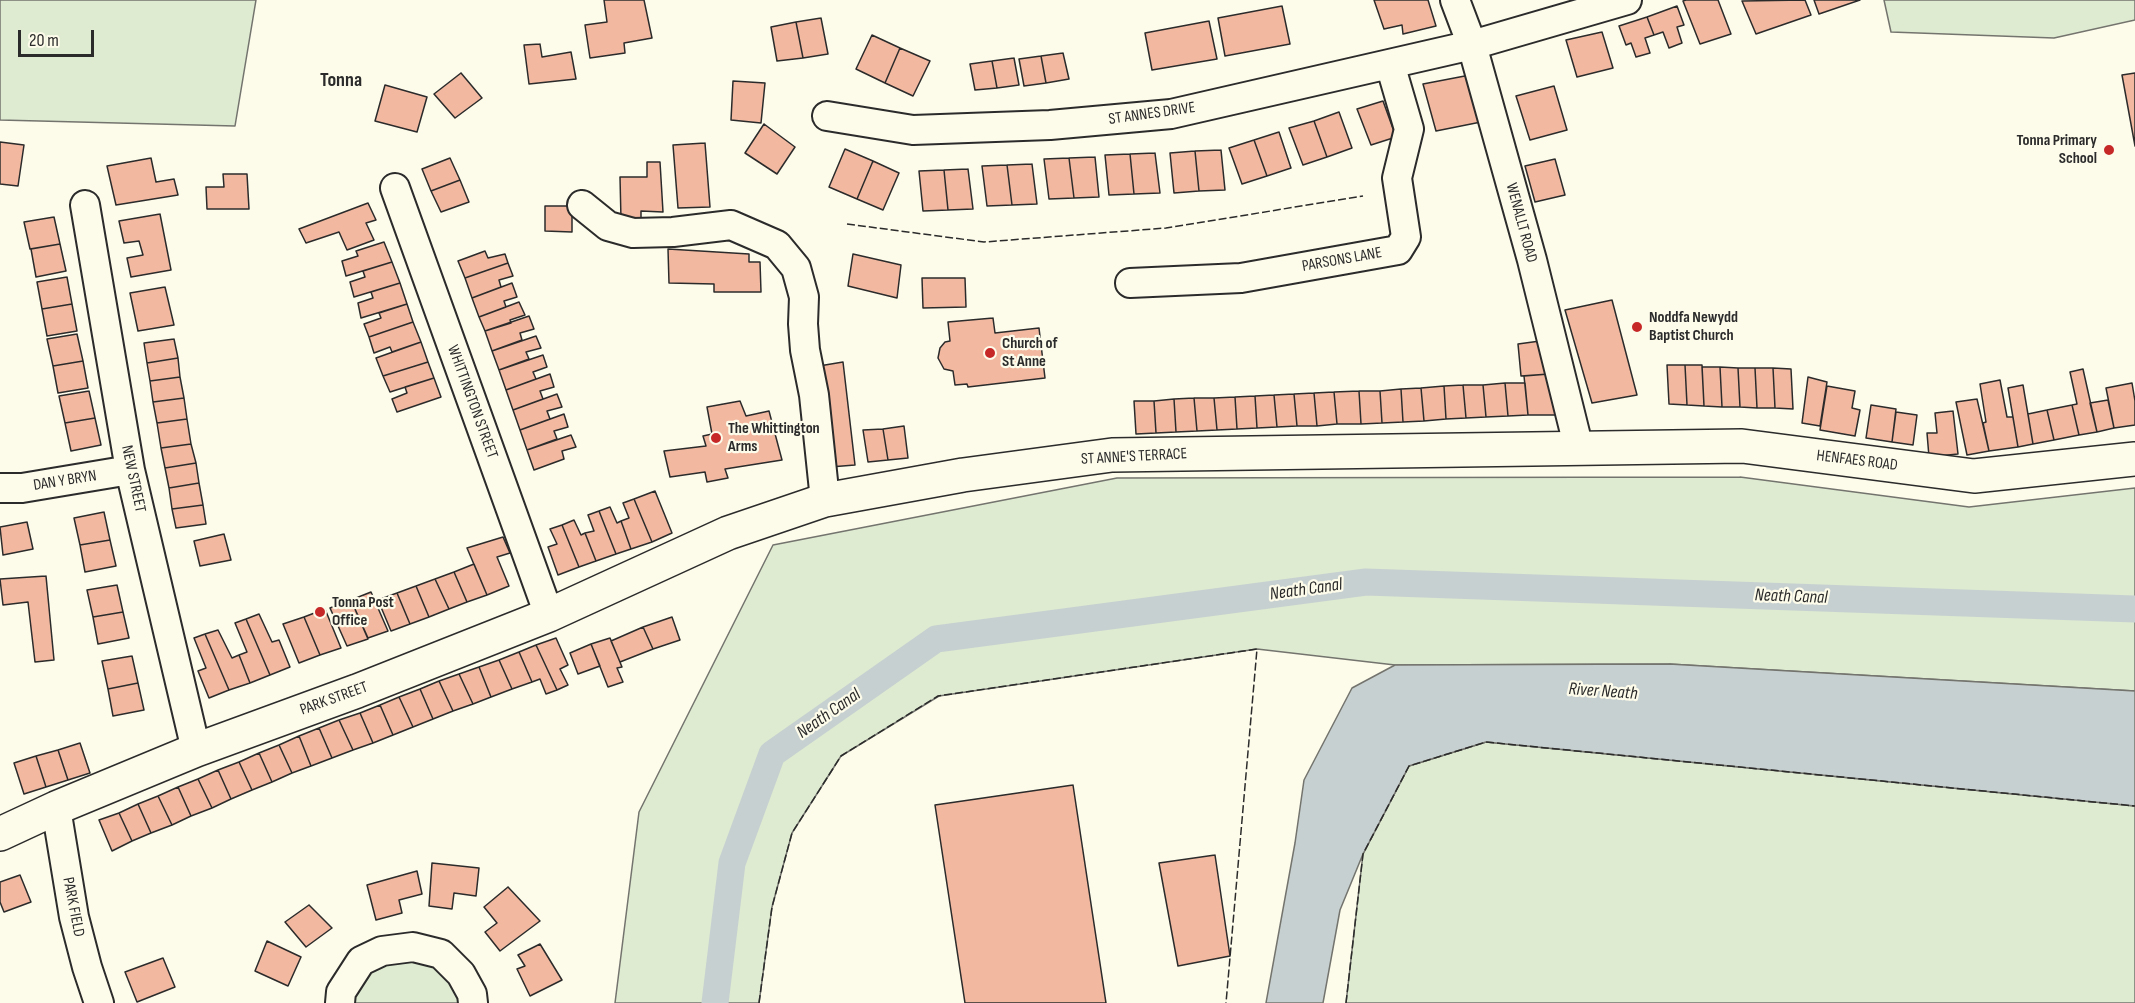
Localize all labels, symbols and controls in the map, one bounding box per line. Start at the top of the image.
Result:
scale bar [21,18,98,56]
text: 20 m [29,30,59,51]
district label: Tonna [320,69,362,93]
street label: ST ANNES DRIVE [1107,98,1197,130]
place label: Tonna Primary School [2016,131,2097,169]
marker: Tonna Primary School [2102,143,2116,157]
street label: WENALLT ROAD [1501,181,1541,265]
street label: PARSONS LANE [1301,244,1383,276]
place label: Noddfa Newydd Baptist Church [1649,308,1738,346]
marker: Noddfa Newydd Baptist Church [1630,320,1644,334]
place label: Church of St Anne [1002,334,1057,372]
street label: WHITTINGTON STREET [443,343,501,461]
marker: Church of St Anne [983,346,997,360]
place label: The Whittington Arms [728,419,820,457]
marker: The Whittington Arms [709,431,723,445]
street label: NEW STREET [117,444,149,514]
street label: ST ANNE'S TERRACE [1080,445,1188,469]
street label: HENFAES ROAD [1815,447,1899,475]
street label: DAN Y BRYN [32,467,98,495]
water label: Neath Canal [1268,574,1344,606]
water label: Neath Canal [1754,585,1828,609]
place label: Tonna Post Office [332,593,394,631]
marker: Tonna Post Office [313,605,327,619]
street label: PARK STREET [297,678,371,720]
water label: River Neath [1568,679,1638,705]
water label: Neath Canal [793,684,865,744]
street label: PARK FIELD [58,876,88,938]

